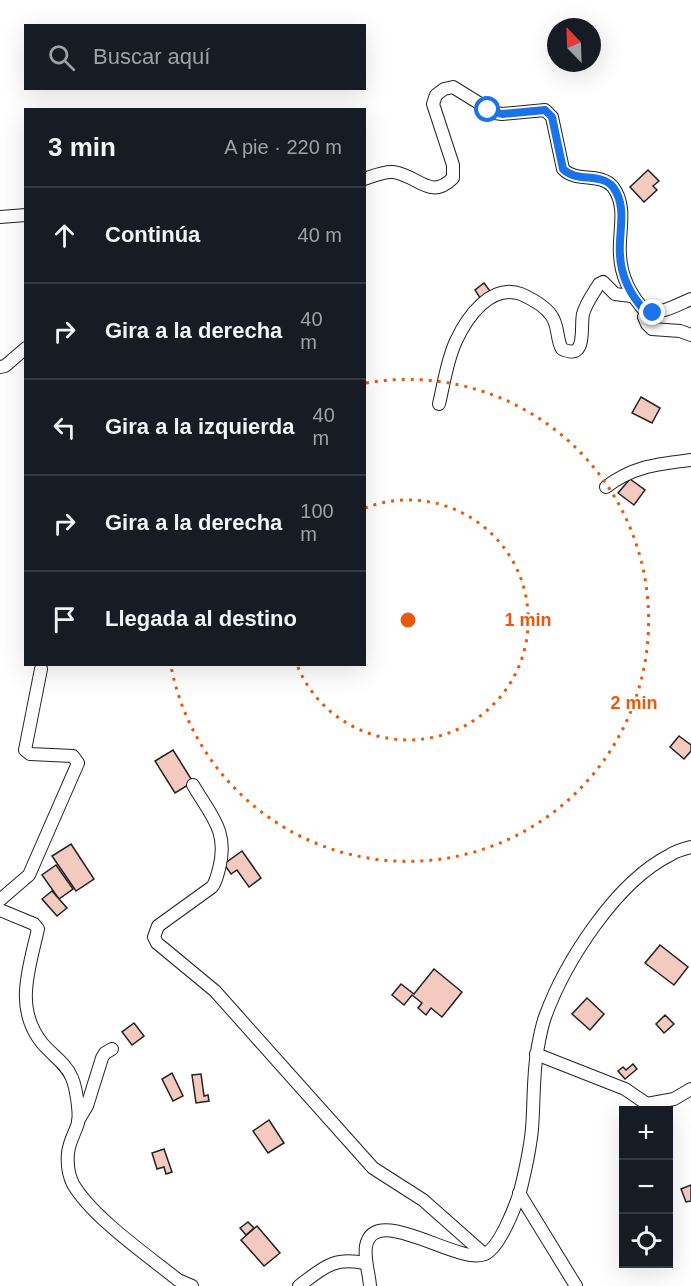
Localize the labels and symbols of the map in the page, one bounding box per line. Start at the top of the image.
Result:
north arrow [547,18,601,72]
route start [474,96,500,122]
route end [639,299,665,325]
centre of rings [398,610,418,630]
text: 1 min [504,610,552,630]
text: 2 min [610,693,658,713]

